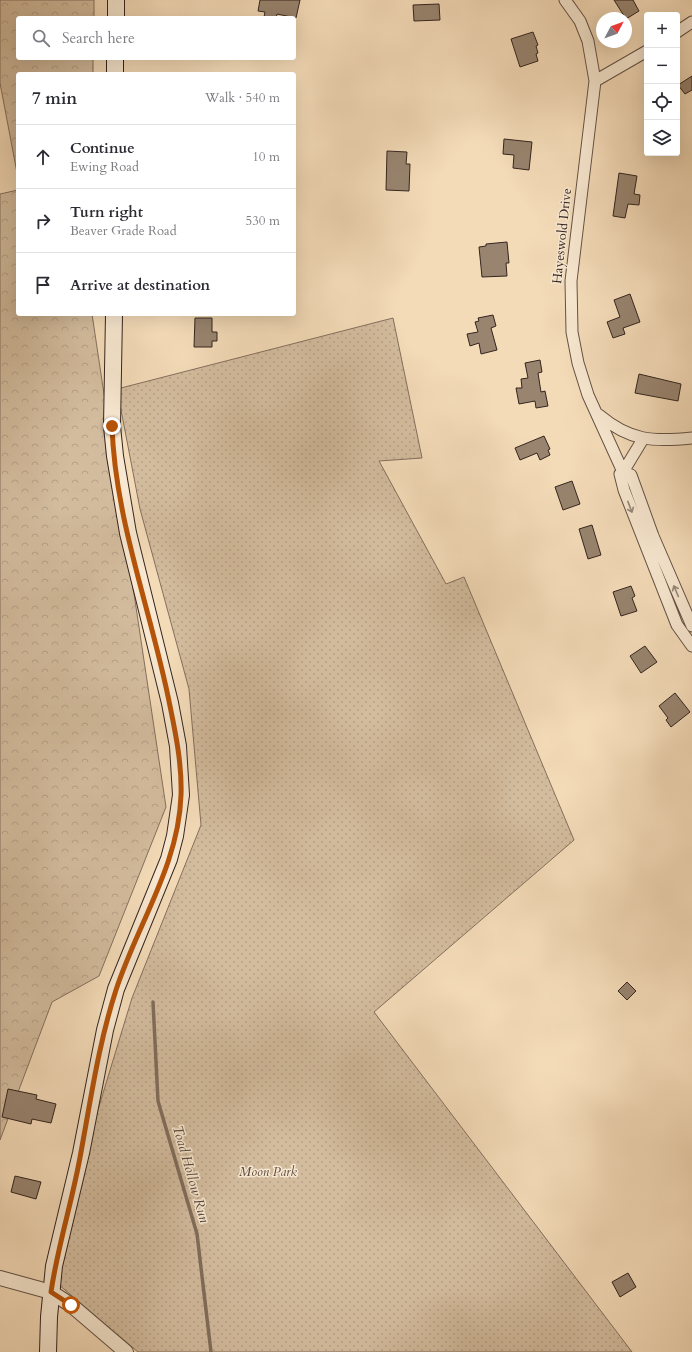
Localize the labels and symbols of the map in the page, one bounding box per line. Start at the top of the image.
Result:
north arrow [596,12,632,48]
street label: Hayeswold Drive [548,187,576,285]
route end [103,417,121,435]
one-way arrow [627,500,635,512]
one-way arrow [672,585,679,597]
water label: Toad Hollow Run [168,1123,214,1225]
park label: Moon Park [239,1163,297,1181]
route start [62,1296,80,1314]

